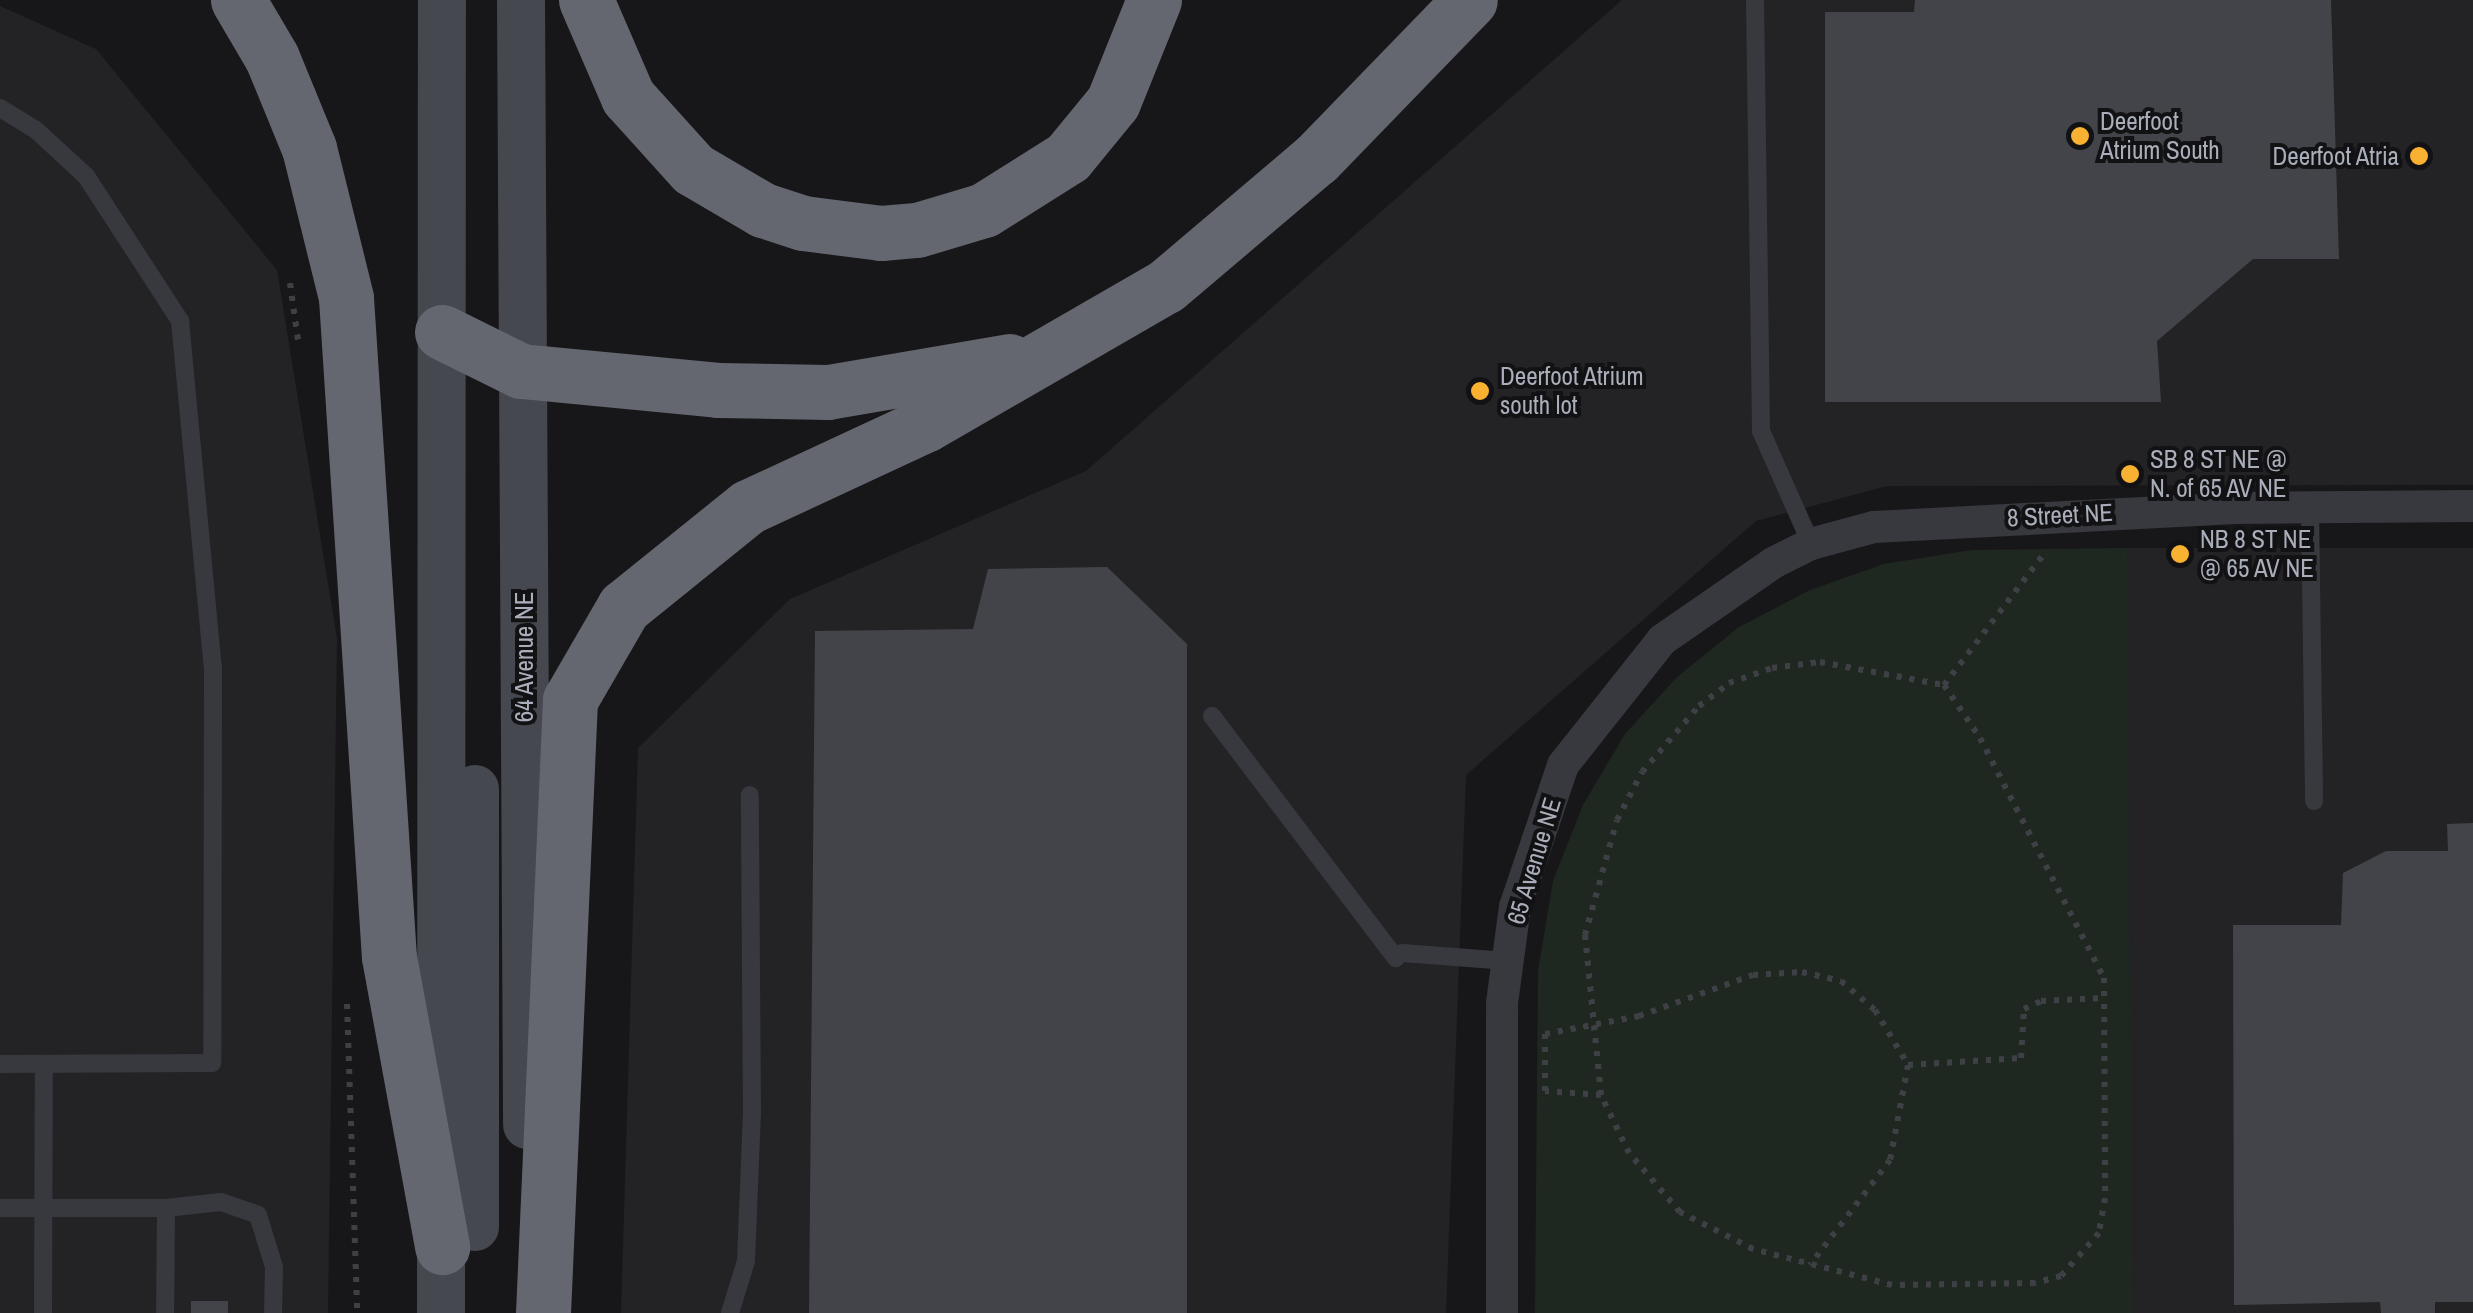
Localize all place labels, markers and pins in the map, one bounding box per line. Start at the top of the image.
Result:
place label: Deerfoot Atrium South [2100,107,2220,166]
marker: Deerfoot Atrium South [2069,125,2091,147]
place label: Deerfoot Atria [2271,141,2399,171]
marker: Deerfoot Atria [2408,145,2430,167]
place label: Deerfoot Atrium south lot [1500,362,1645,421]
marker: Deerfoot Atrium south lot [1469,380,1491,402]
place label: SB 8 ST NE @ N. of 65 AV NE [2150,445,2288,504]
marker: SB 8 ST NE @ N. of 65 AV NE [2119,463,2141,485]
place label: NB 8 ST NE @ 65 AV NE [2200,525,2315,584]
marker: NB 8 ST NE @ 65 AV NE [2169,543,2191,565]

